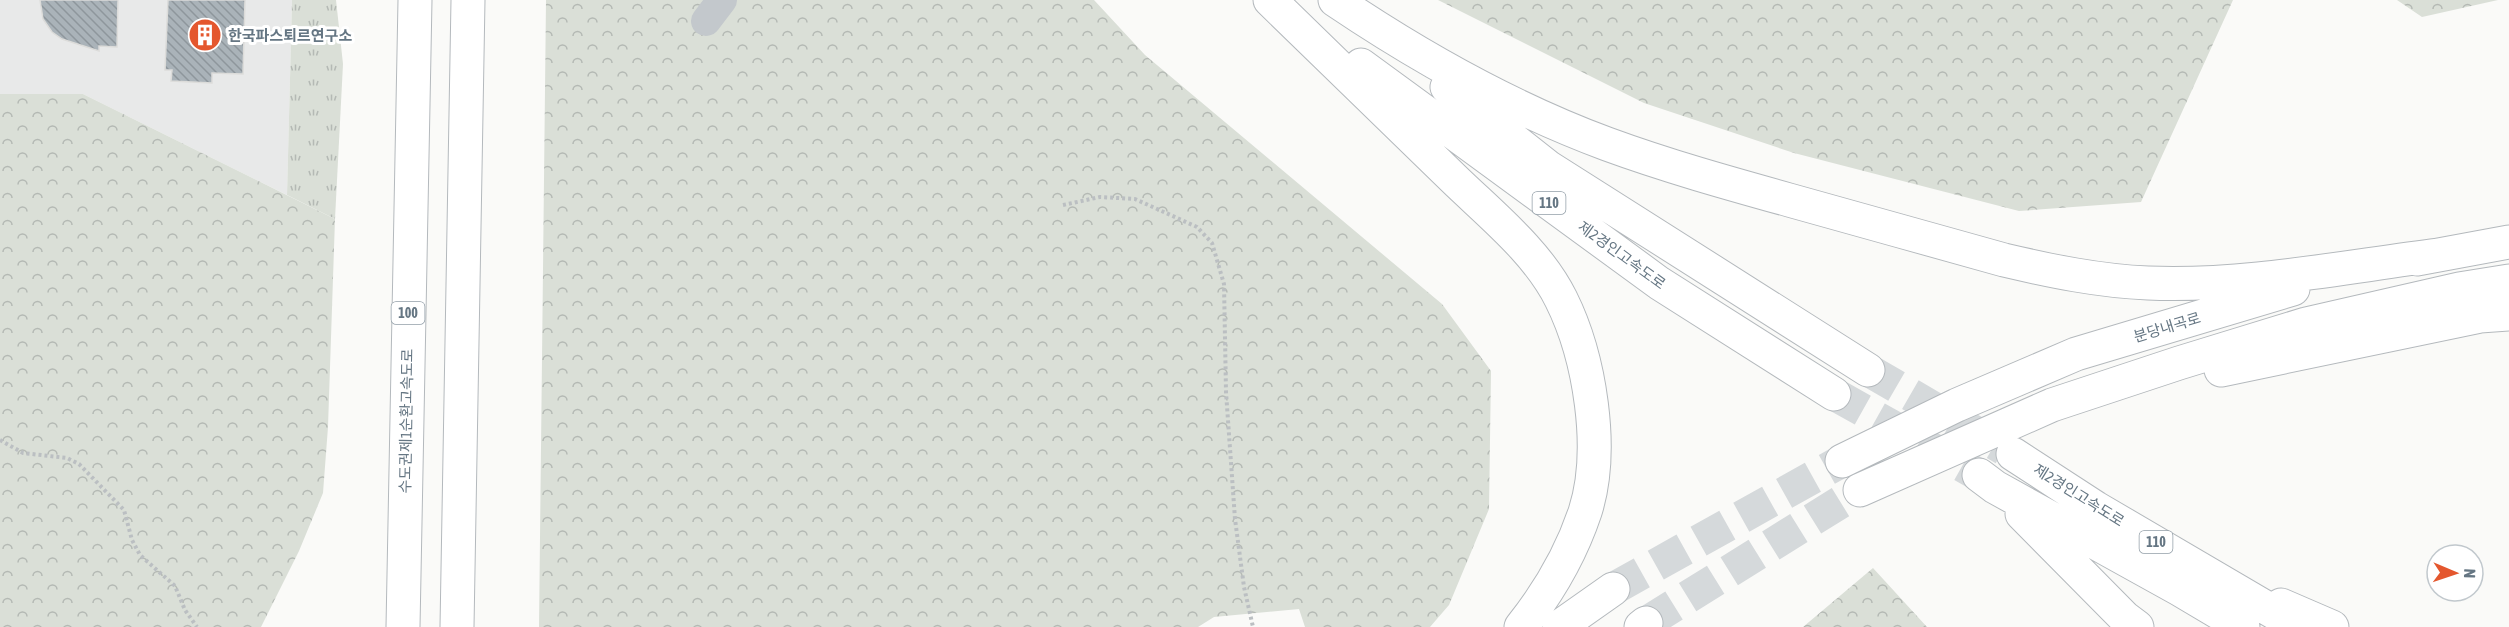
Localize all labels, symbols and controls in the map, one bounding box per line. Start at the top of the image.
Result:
building icon: 한국파스퇴르연구소 [187,17,223,53]
place label: 한국파스퇴르연구소 [228,27,352,44]
road number: 110 [1532,192,1566,214]
street label: 제2경인고속도로 [1575,218,1669,292]
road number: 100 [392,302,424,324]
street label: 분당내곡로 [2132,309,2202,345]
street label: 수도권제1순환고속도로 [396,348,416,494]
street label: 제2경인고속도로 [2031,460,2127,530]
road number: 110 [2140,531,2172,553]
north arrow [2425,543,2485,603]
text: N [2461,568,2479,579]

